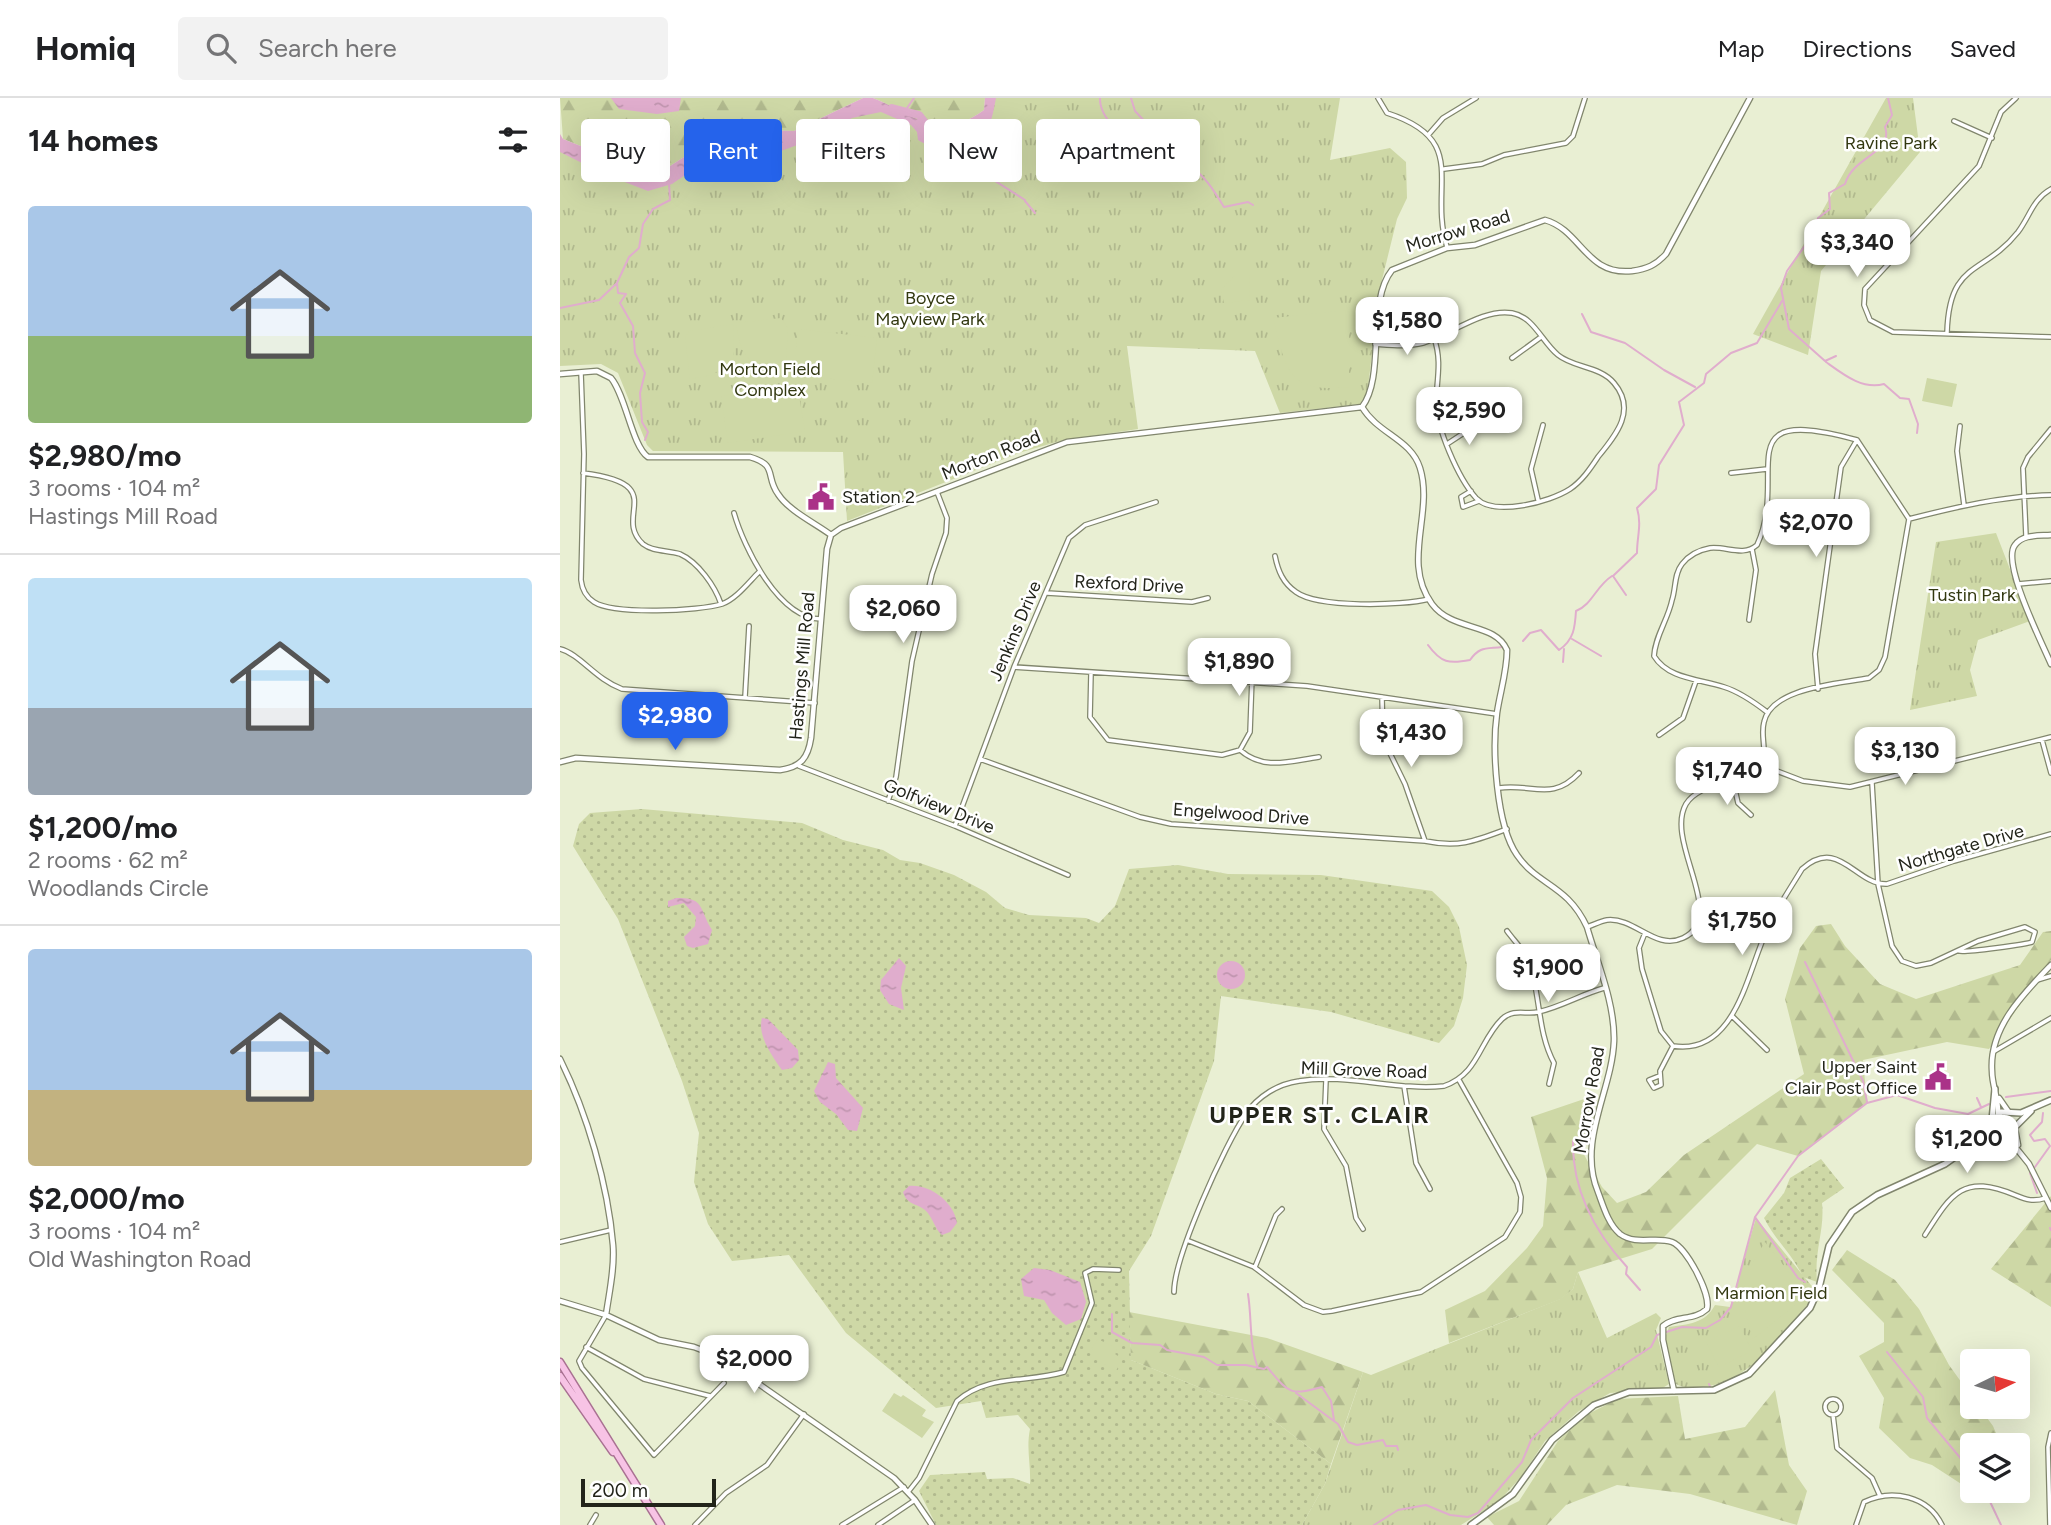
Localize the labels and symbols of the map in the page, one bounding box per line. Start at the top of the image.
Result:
park label: Ravine Park [1845,132,1937,154]
street label: Morrow Road [1403,205,1513,257]
pin: $3,340 [1800,220,1914,279]
park label: Boyce Mayview Park [875,287,985,330]
pin: $1,580 [1350,298,1464,357]
park label: Morton Field Complex [719,358,821,401]
pin: $2,590 [1412,388,1526,447]
street label: Morton Road [938,425,1044,485]
public building icon: Station 2 [806,482,836,512]
place label: Station 2 [842,486,915,508]
pin: $2,070 [1759,500,1873,559]
street label: Rexford Drive [1074,570,1184,598]
street label: Jenkins Drive [984,578,1046,684]
park label: Tustin Park [1928,584,2016,606]
pin: $2,060 [846,586,960,645]
street label: Hastings Mill Road [785,591,819,741]
pin: $1,890 [1182,638,1296,698]
pin: $2,980 [618,692,732,752]
pin: $1,430 [1354,710,1468,769]
pin: $3,130 [1848,728,1962,787]
pin: $1,740 [1670,748,1784,807]
street label: Golfview Drive [880,774,998,838]
street label: Engelwood Drive [1172,798,1310,830]
street label: Northgate Drive [1896,820,2027,876]
pin: $1,750 [1685,898,1799,957]
pin: $1,900 [1491,944,1605,1004]
street label: Morrow Road [1569,1045,1609,1155]
place label: Upper Saint Clair Post Office [1785,1056,1917,1099]
street label: Mill Grove Road [1300,1057,1428,1083]
public building icon: Upper Saint Clair Post Office [1923,1062,1953,1092]
district label: UPPER ST. CLAIR [1209,1100,1431,1129]
pin: $1,200 [1910,1116,2024,1175]
park label: Marmion Field [1714,1282,1828,1304]
pin: $2,000 [697,1336,811,1395]
north arrow [1960,1349,2030,1419]
scale bar [581,1476,716,1508]

